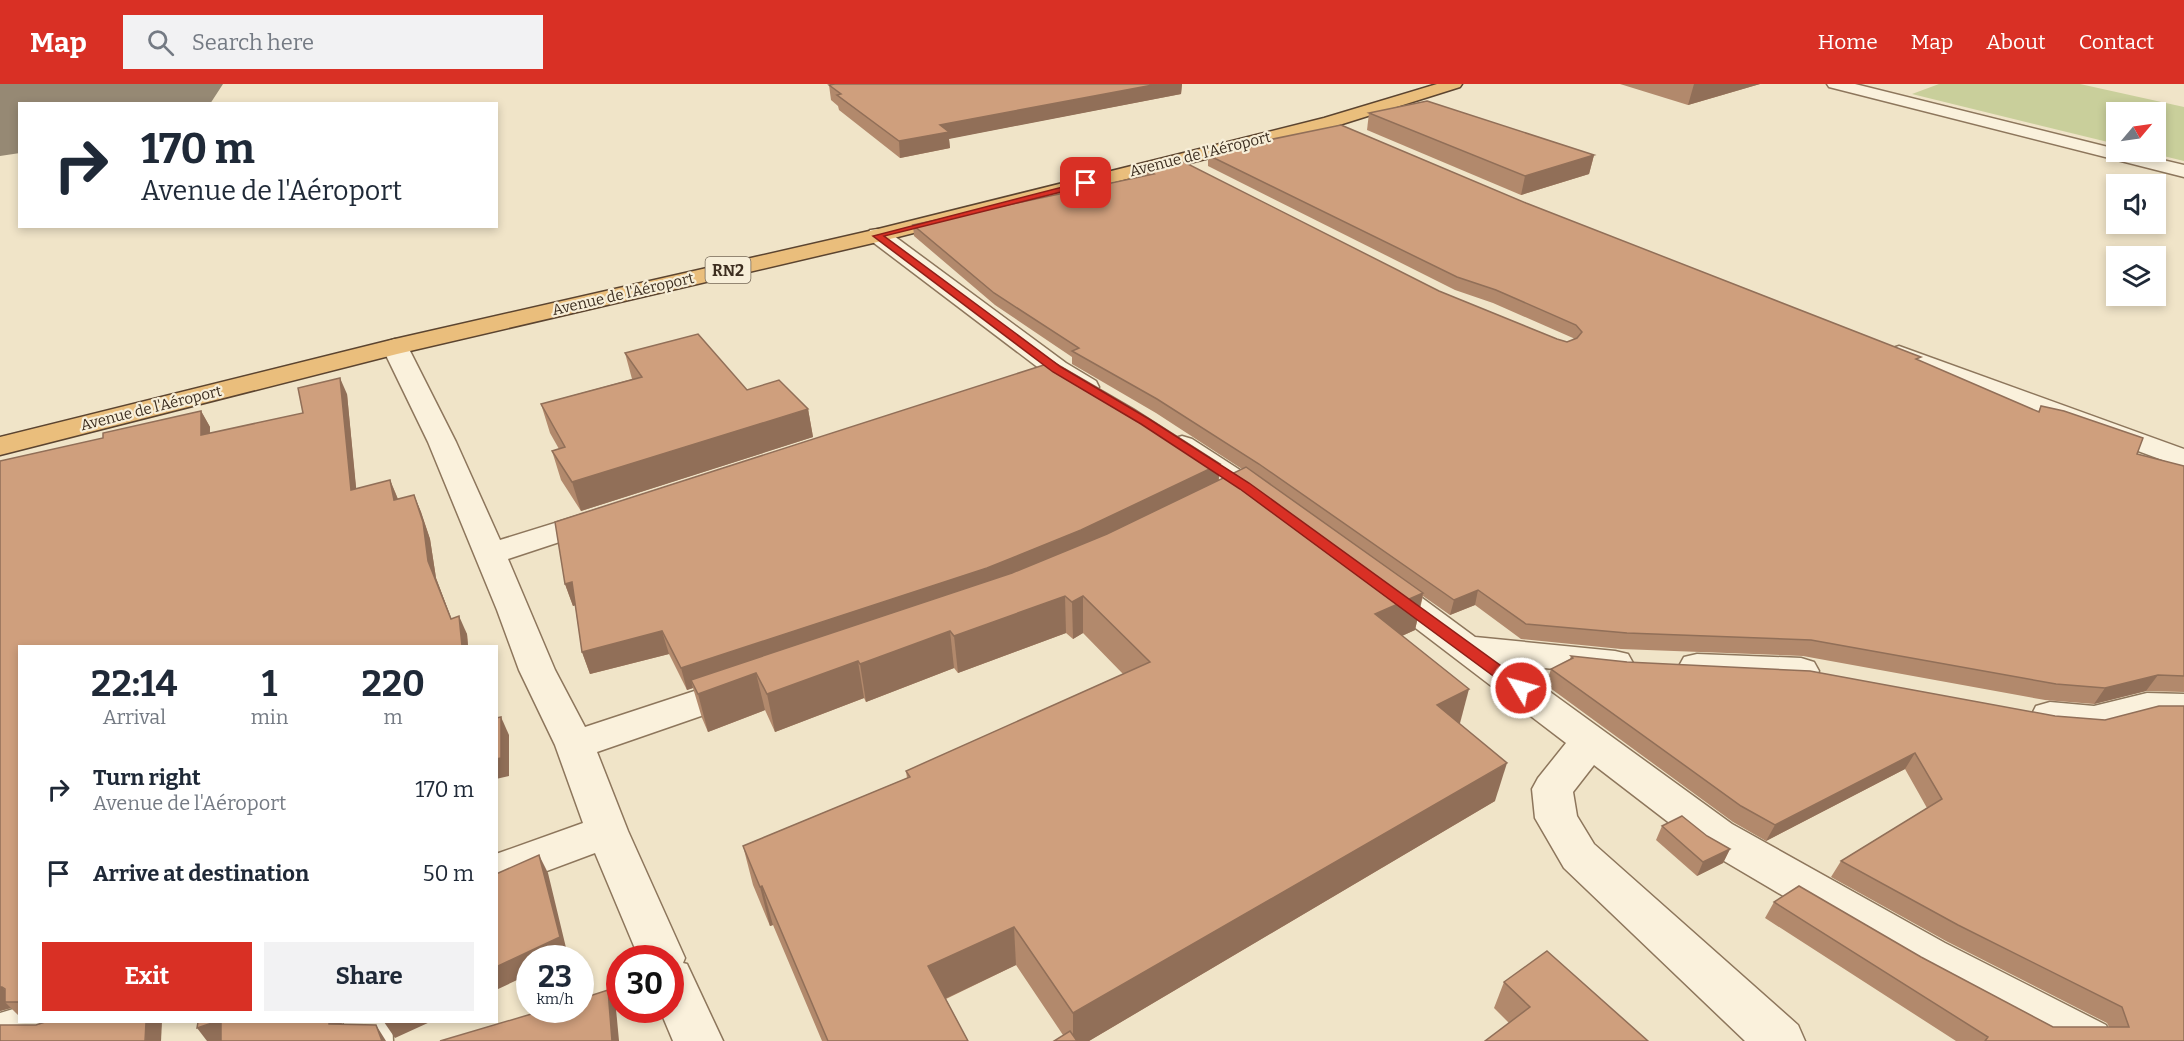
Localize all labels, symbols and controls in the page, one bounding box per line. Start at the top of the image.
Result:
search box [123,15,543,69]
text: Map [30,26,87,59]
icon: search [144,26,177,59]
text: Search here [192,29,314,56]
text: Home [1818,29,1878,55]
text: Map [1911,29,1953,55]
text: About [1986,29,2046,55]
text: Contact [2079,29,2154,55]
north arrow [2106,102,2166,162]
map controls [2106,102,2166,306]
text: 170 m [141,124,255,174]
icon: right [42,126,120,204]
street label: Avenue de l'Aéroport [1127,128,1273,180]
pin [1060,157,1111,208]
icon: arrive [1069,166,1102,199]
button: sound [2106,174,2166,234]
text: Avenue de l'Aéroport [141,175,402,207]
button: layers [2106,246,2166,306]
road number: RN2 [706,257,750,283]
street label: Avenue de l'Aéroport [550,269,696,319]
street label: Avenue de l'Aéroport [78,382,224,434]
position arrow [1489,656,1553,720]
text: 22:14 [91,662,178,706]
text: 1 [262,662,277,706]
text: 220 [361,662,425,706]
text: Arrival [103,705,166,729]
text: min [251,705,288,729]
text: m [384,705,403,729]
text: Turn right [93,764,201,791]
icon: right [42,773,75,806]
text: 170 m [415,776,474,803]
text: Avenue de l'Aéroport [93,791,286,815]
icon: arrive [42,857,75,890]
text: Arrive at destination [93,860,309,887]
text: 50 m [423,860,474,887]
button: Exit [42,942,252,1011]
button: Share [264,942,474,1011]
speed limit sign: 30 [606,945,684,1023]
text: 23 [538,959,572,995]
text: km/h [536,990,574,1008]

